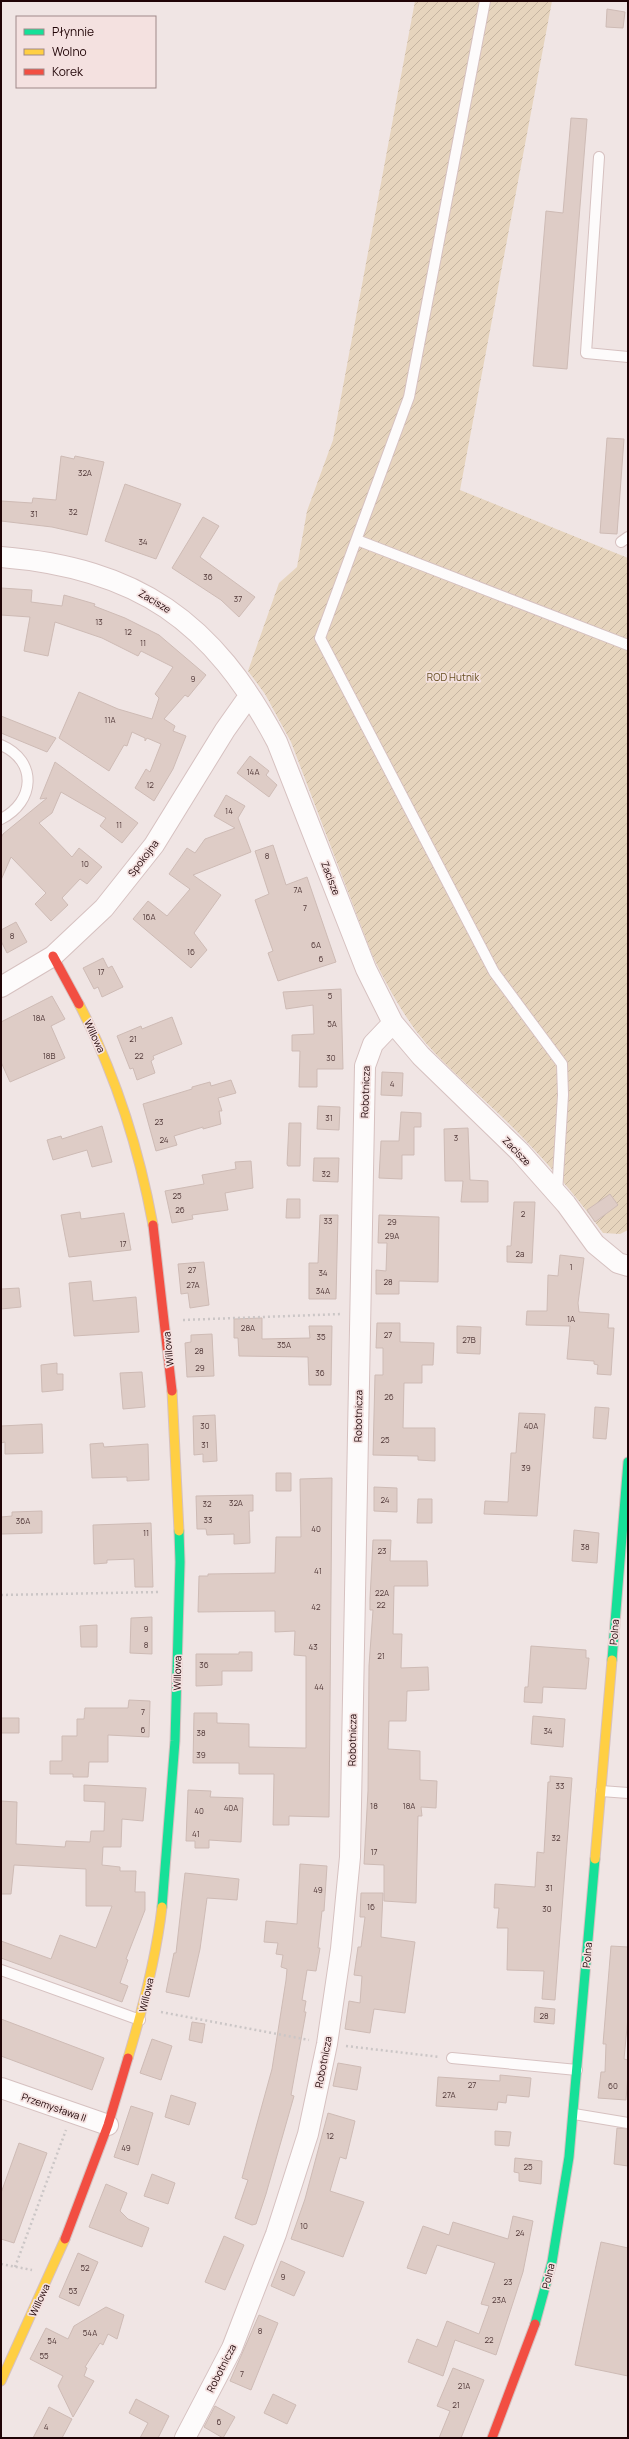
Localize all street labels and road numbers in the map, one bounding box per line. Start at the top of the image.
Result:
street label: Zacisze [136,586,174,616]
street label: Spokojna [125,837,161,879]
street label: Zacisze [318,859,344,897]
street label: Willowa [81,1017,109,1055]
street label: Robotnicza [357,1066,373,1118]
street label: Zacisze [500,1133,534,1169]
street label: Willowa [159,1331,177,1367]
street label: Robotnicza [351,1390,365,1442]
street label: Polna [606,1619,622,1645]
street label: Willowa [170,1655,184,1691]
street label: Robotnicza [345,1714,359,1766]
street label: Polna [579,1942,595,1968]
street label: Willowa [135,1976,157,2014]
street label: Robotnicza [311,2035,335,2089]
street label: Przemysława II [20,2089,88,2125]
street label: Polna [538,2262,558,2290]
street label: Willowa [25,2281,53,2319]
street label: Robotnicza [203,2341,239,2395]

